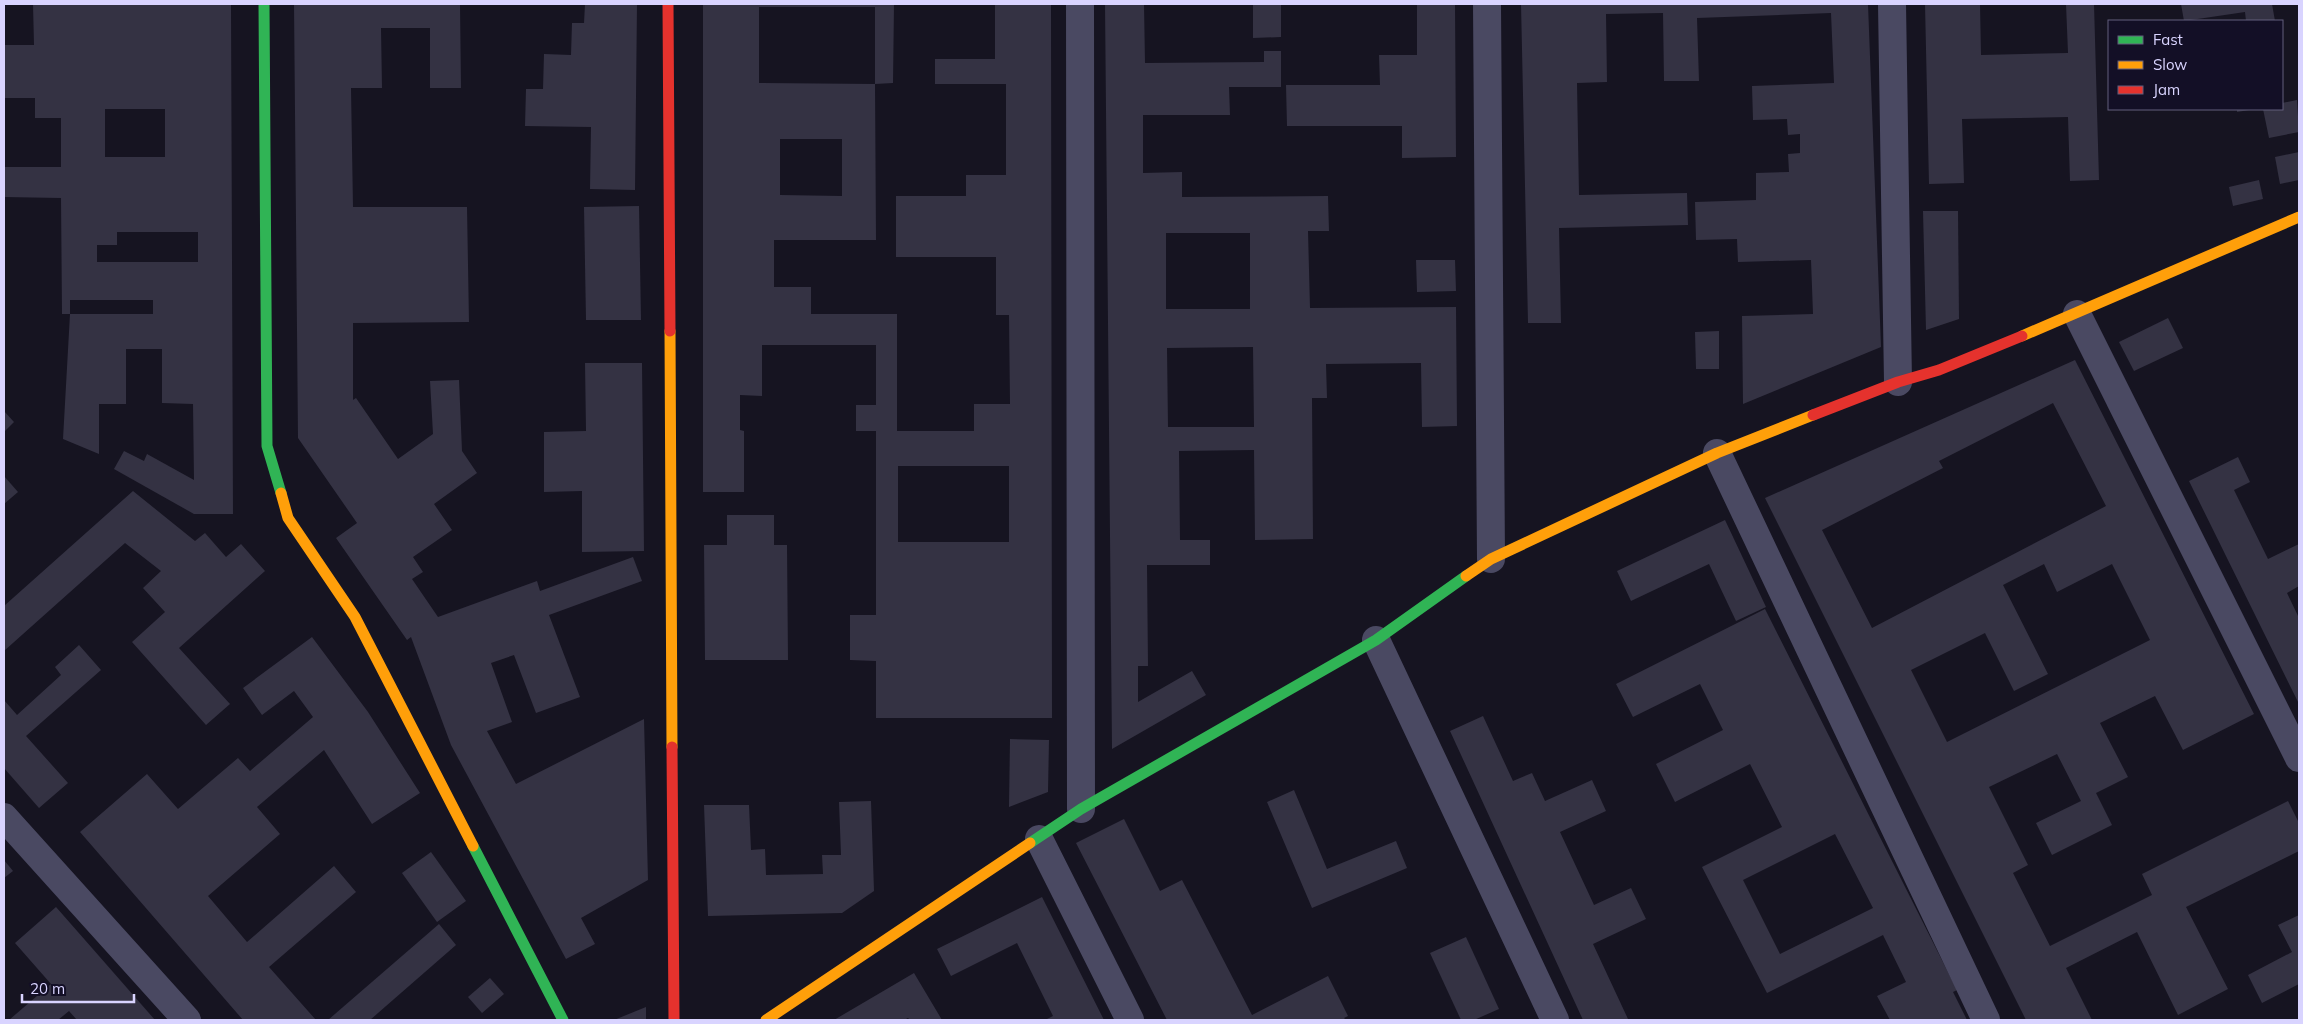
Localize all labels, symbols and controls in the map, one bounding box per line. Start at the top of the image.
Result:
legend [2108,20,2283,110]
text: Fast [2153,30,2183,49]
text: Slow [2153,55,2187,74]
text: Jam [2153,80,2180,99]
scale bar [22,972,135,1004]
text: 20 m [30,979,65,998]

